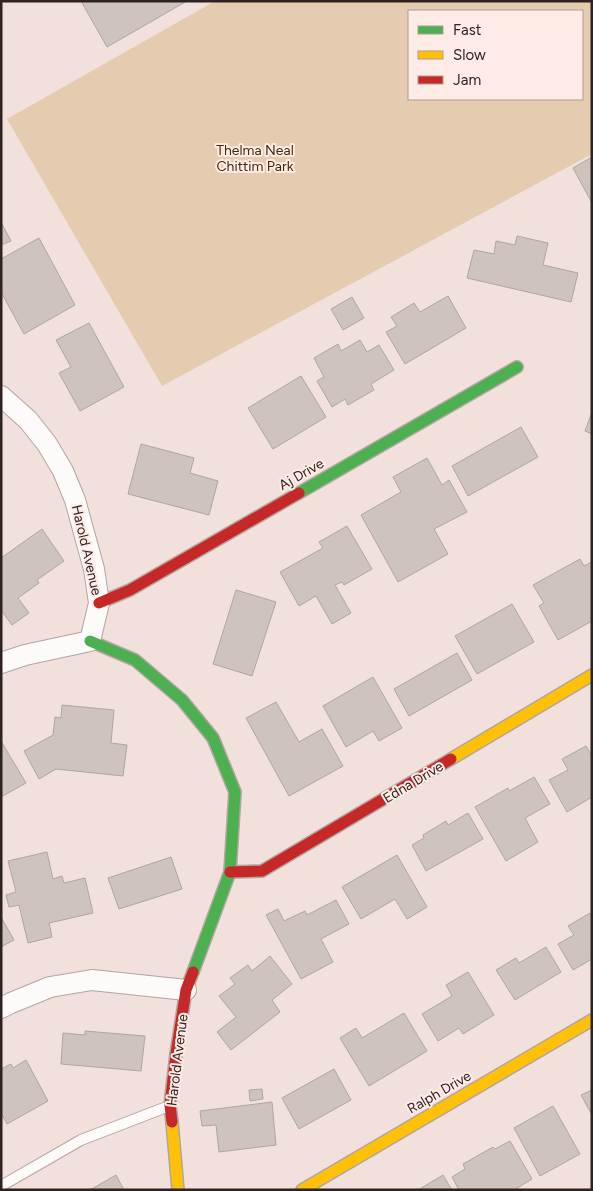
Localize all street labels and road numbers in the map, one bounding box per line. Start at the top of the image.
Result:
street label: Aj Drive [276,455,327,494]
street label: Harold Avenue [68,503,105,597]
street label: Edna Drive [380,758,447,807]
street label: Harold Avenue [163,1013,192,1107]
street label: Ralph Drive [404,1067,475,1118]

